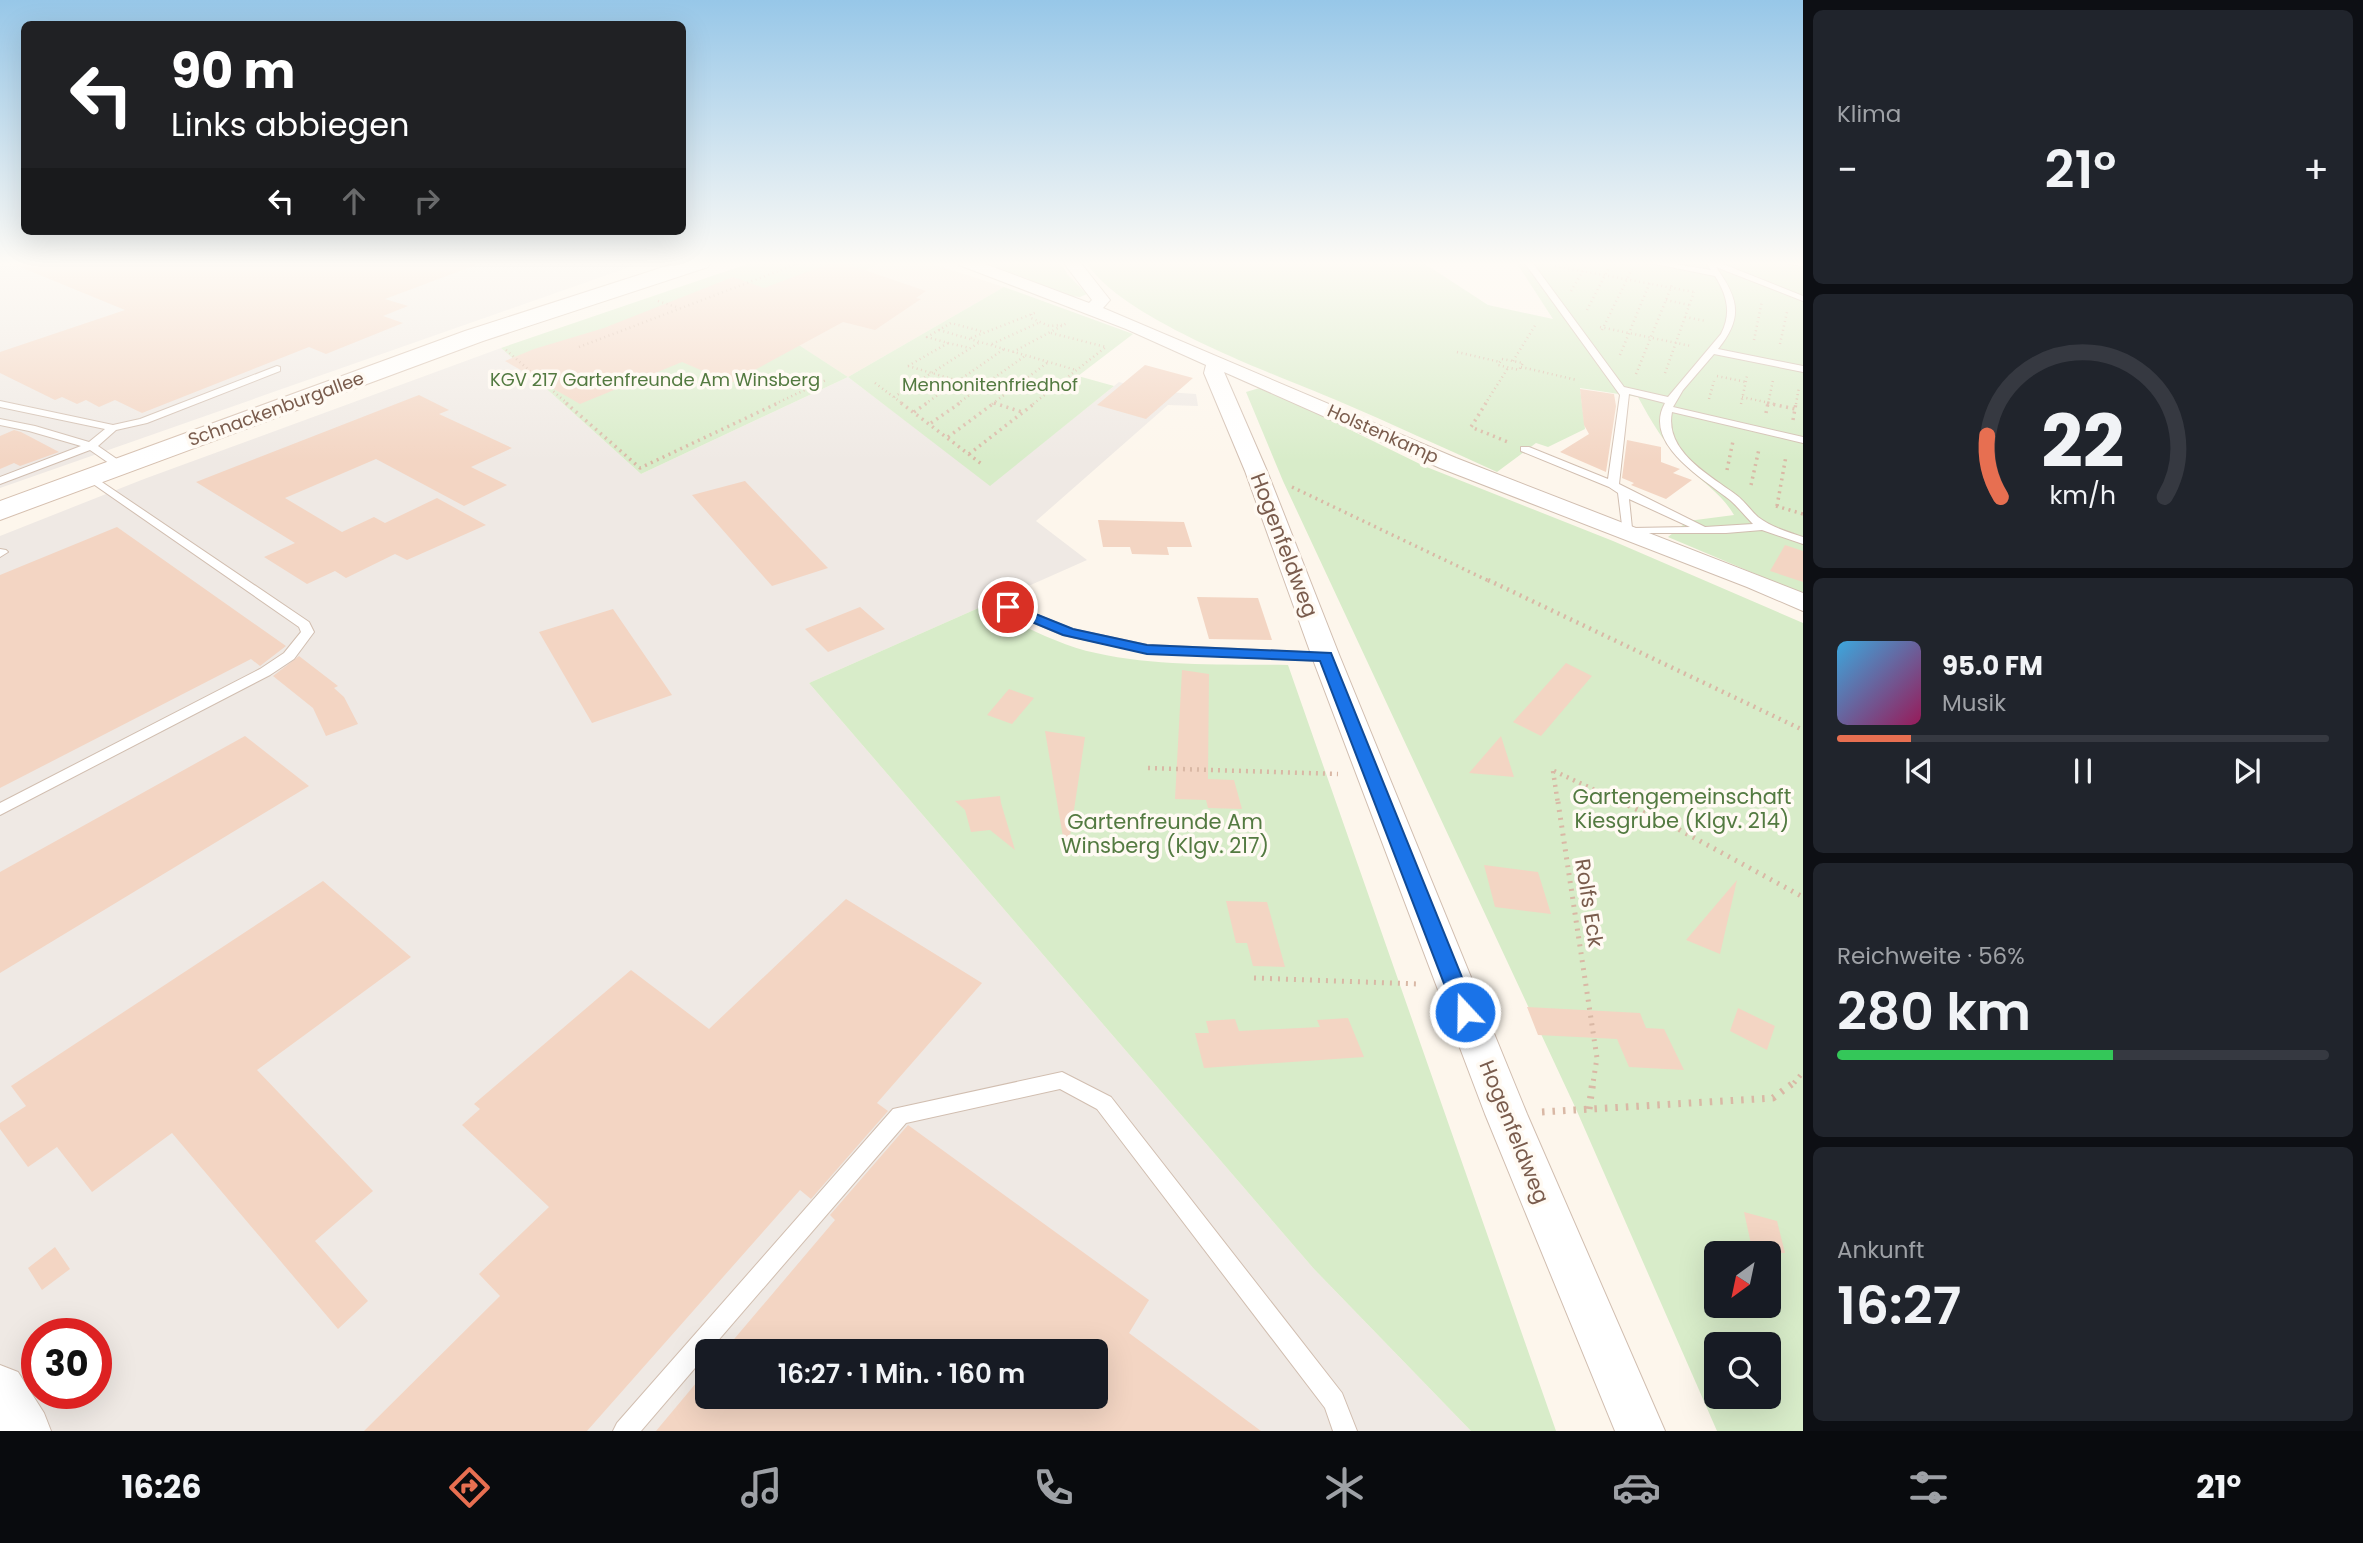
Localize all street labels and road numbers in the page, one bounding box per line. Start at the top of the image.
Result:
street label: Schnackenburgallee [184,365,367,452]
street label: Holstenkamp [1324,398,1443,469]
street label: Hogenfeldweg [1244,469,1325,621]
street label: Rolfs Eck [1568,857,1611,949]
street label: Hogenfeldweg [1472,1056,1556,1208]

